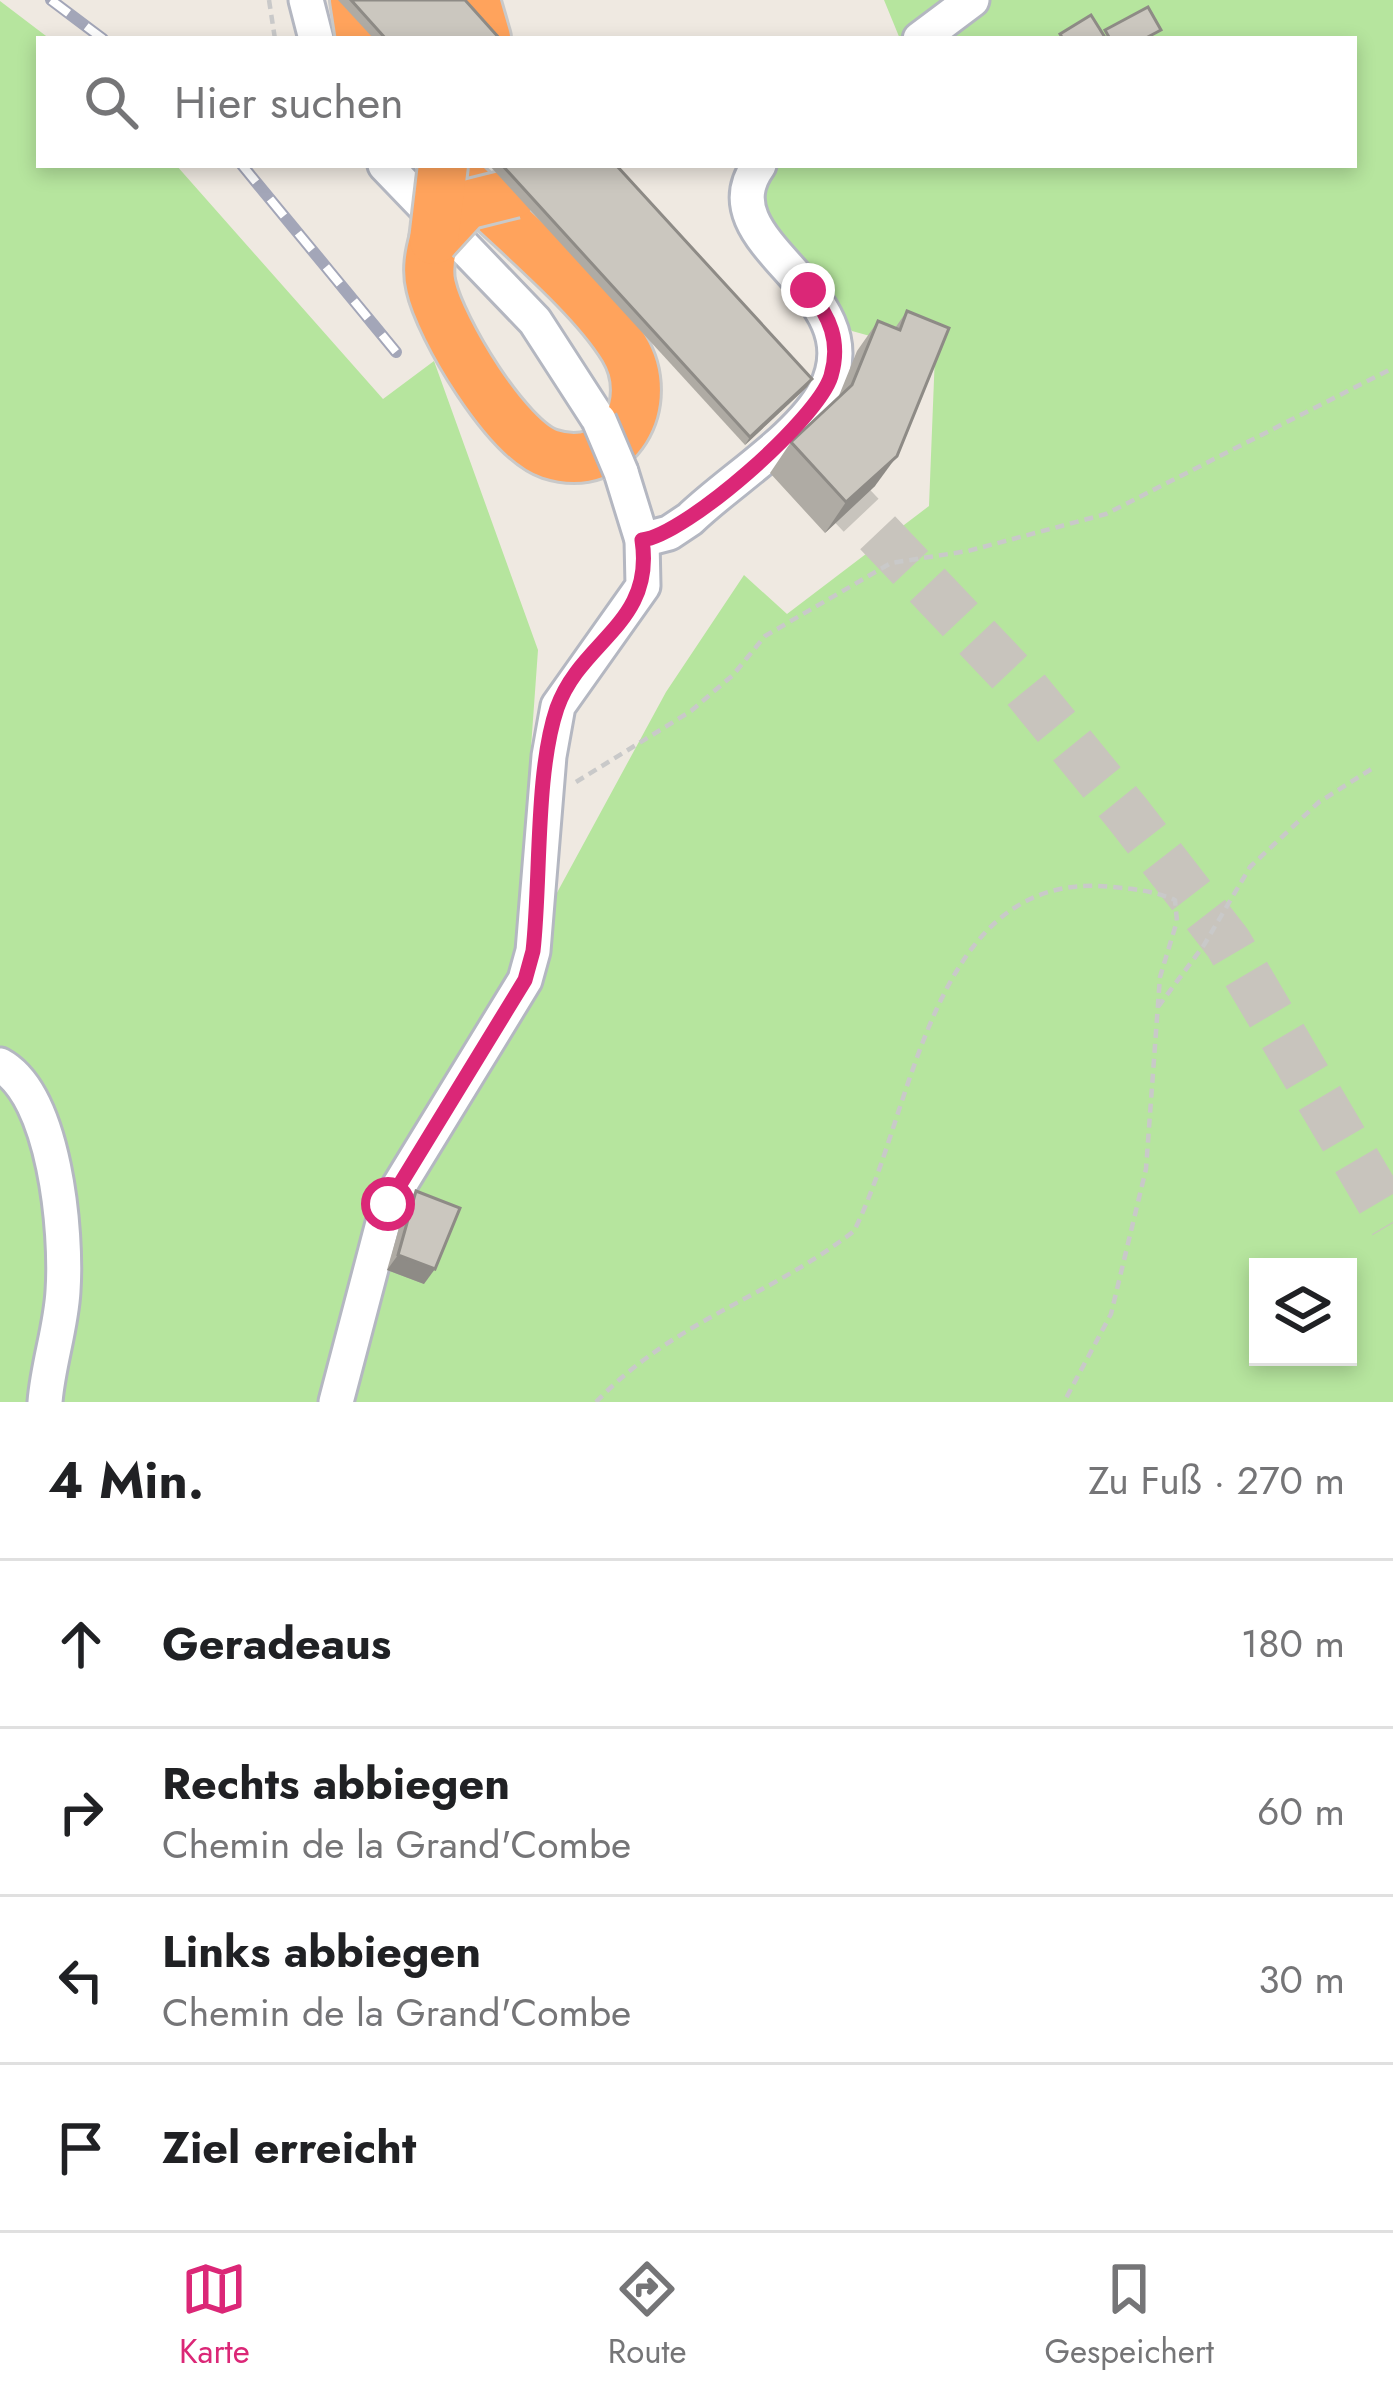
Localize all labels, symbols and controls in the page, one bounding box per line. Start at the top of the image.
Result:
search box [36,36,1357,168]
icon: search [78,69,144,135]
text: Hier suchen [174,70,404,135]
route end [781,263,835,317]
route start [361,1177,415,1231]
map controls [1249,1258,1357,1366]
button: layers [1249,1258,1357,1366]
text: 4 Min. [48,1443,204,1517]
text: Zu Fuß · 270 m [1088,1452,1345,1509]
icon: ahead [48,1611,114,1677]
text: Geradeaus [162,1611,391,1676]
text: 180 m [1241,1615,1345,1672]
text: Rechts abbiegen [162,1751,510,1816]
icon: right [48,1779,114,1845]
text: 60 m [1257,1783,1345,1840]
text: Chemin de la Grand'Combe [162,1816,631,1873]
text: Links abbiegen [162,1919,481,1984]
icon: left [48,1947,114,2013]
text: 30 m [1258,1951,1345,2008]
text: Chemin de la Grand'Combe [162,1984,631,2041]
icon: arrive [48,2115,114,2181]
text: Ziel erreicht [162,2115,416,2180]
tab: Karte [179,2256,250,2375]
tab: Route [608,2256,686,2375]
tab: Gespeichert [1044,2256,1214,2375]

